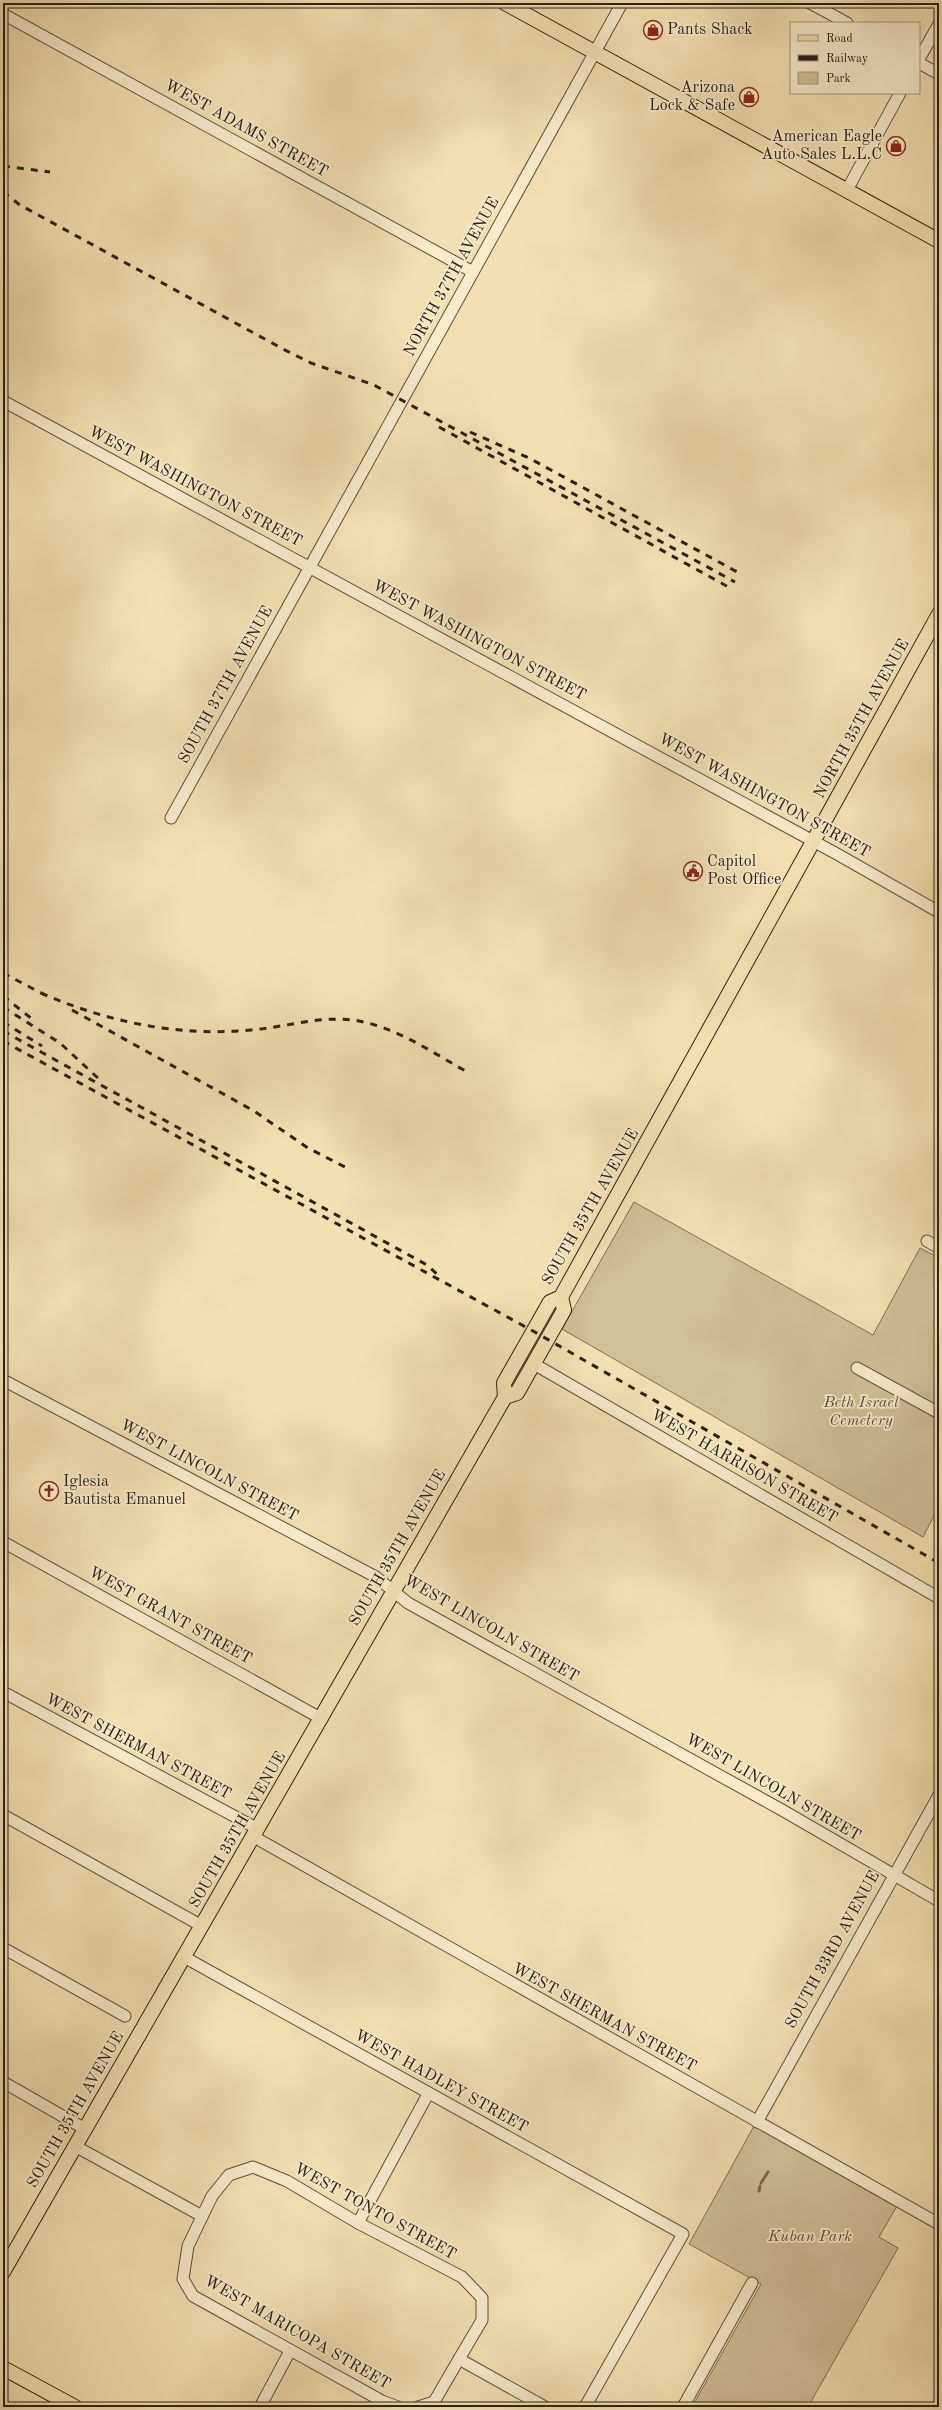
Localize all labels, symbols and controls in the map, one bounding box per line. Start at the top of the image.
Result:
shop icon: Pants Shack [642,19,664,41]
place label: Pants Shack [667,22,753,38]
legend [790,22,920,94]
text: Road [826,33,853,45]
text: Railway [826,53,869,65]
text: Park [826,73,851,85]
street label: WEST ADAMS STREET [162,77,330,181]
place label: Arizona Lock & Safe [649,80,735,114]
shop icon: Arizona Lock & Safe [738,86,760,108]
place label: American Eagle Auto Sales L.L.C [761,129,882,163]
shop icon: American Eagle Auto Sales L.L.C [885,135,907,157]
street label: NORTH 37TH AVENUE [402,195,502,359]
street label: WEST WASHINGTON STREET [86,424,304,550]
street label: WEST WASHINGTON STREET [370,578,588,704]
street label: SOUTH 37TH AVENUE [176,603,276,767]
street label: NORTH 35TH AVENUE [812,637,912,801]
street label: WEST WASHINGTON STREET [655,731,873,861]
place label: Capitol Post Office [707,854,781,888]
public building icon: Capitol Post Office [682,860,704,882]
street label: SOUTH 35TH AVENUE [540,1126,642,1288]
park label: Beth Israel Cemetery [822,1395,899,1429]
street label: WEST HARRISON STREET [648,1407,840,1527]
street label: WEST LINCOLN STREET [117,1417,301,1525]
street label: SOUTH 35TH AVENUE [347,1467,449,1629]
place label: Iglesia Bautista Emanuel [63,1474,186,1508]
church icon: Iglesia Bautista Emanuel [38,1480,60,1502]
street label: WEST GRANT STREET [86,1564,254,1668]
street label: WEST LINCOLN STREET [401,1572,581,1686]
street label: WEST SHERMAN STREET [43,1691,233,1803]
street label: WEST LINCOLN STREET [683,1731,863,1845]
street label: SOUTH 35TH AVENUE [187,1749,289,1911]
street label: SOUTH 33RD AVENUE [783,1869,883,2031]
street label: WEST SHERMAN STREET [509,1961,699,2075]
street label: WEST HADLEY STREET [352,2028,530,2136]
street label: SOUTH 35TH AVENUE [25,2029,127,2191]
street label: WEST TONTO STREET [291,2161,459,2263]
park label: Kuban Park [767,2229,852,2245]
street label: WEST MARICOPA STREET [201,2273,393,2393]

